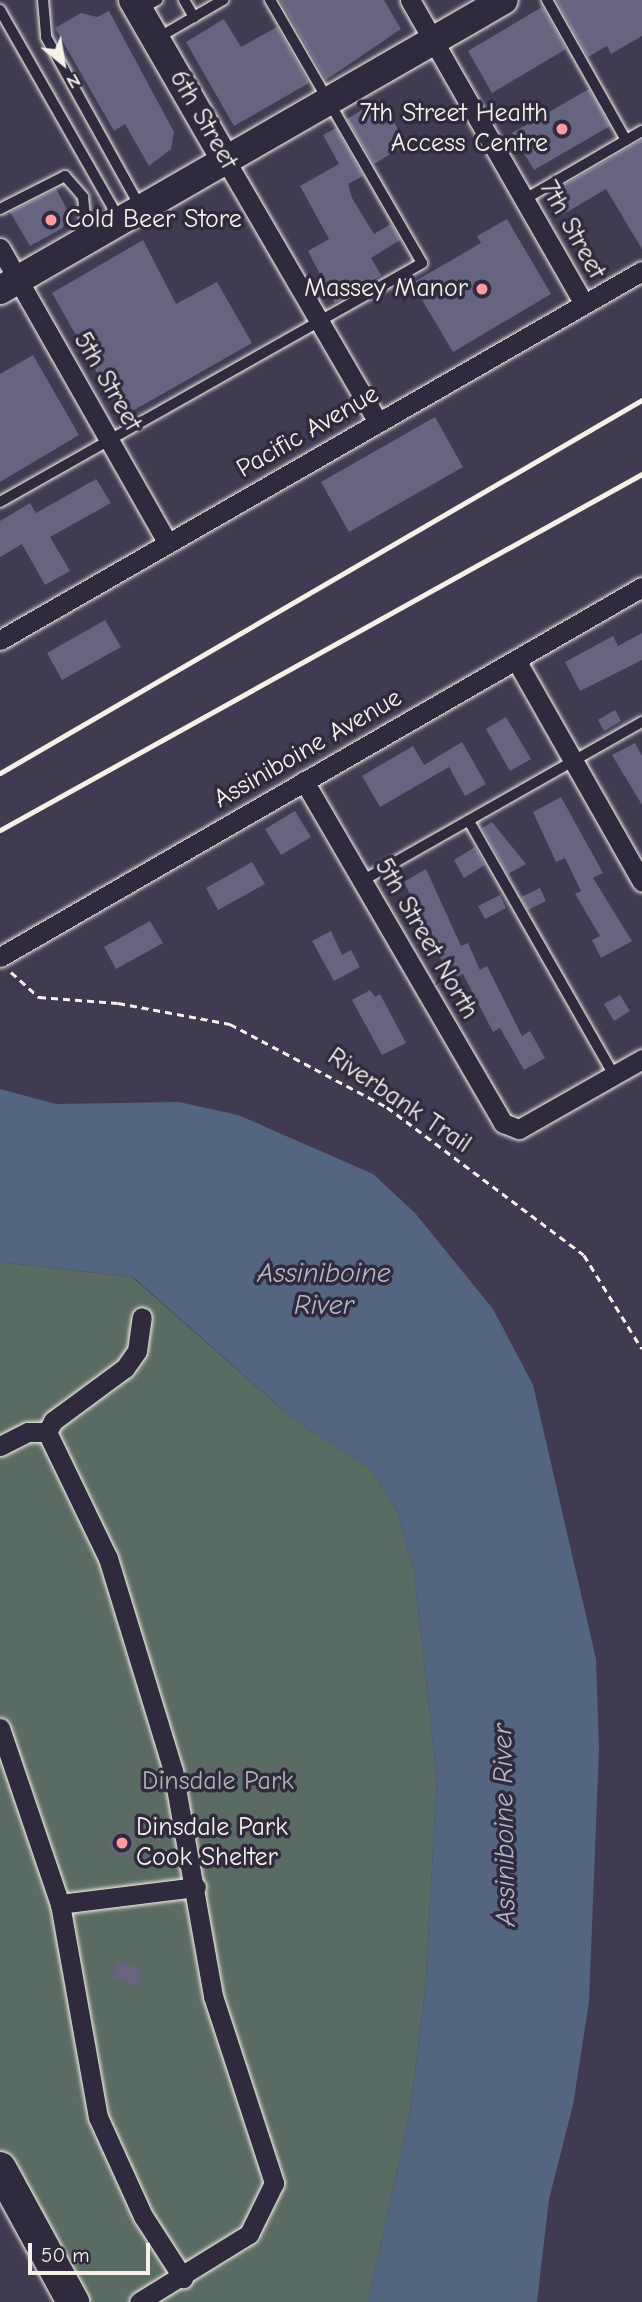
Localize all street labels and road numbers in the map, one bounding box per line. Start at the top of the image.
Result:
street label: 6th Street [162,65,244,175]
street label: 7th Street [532,175,612,285]
street label: 5th Street [66,327,148,437]
street label: Pacific Avenue [231,379,385,485]
street label: Assiniboine Avenue [209,683,407,815]
street label: 5th Street North [367,853,485,1025]
street label: Riverbank Trail [321,1042,477,1160]

